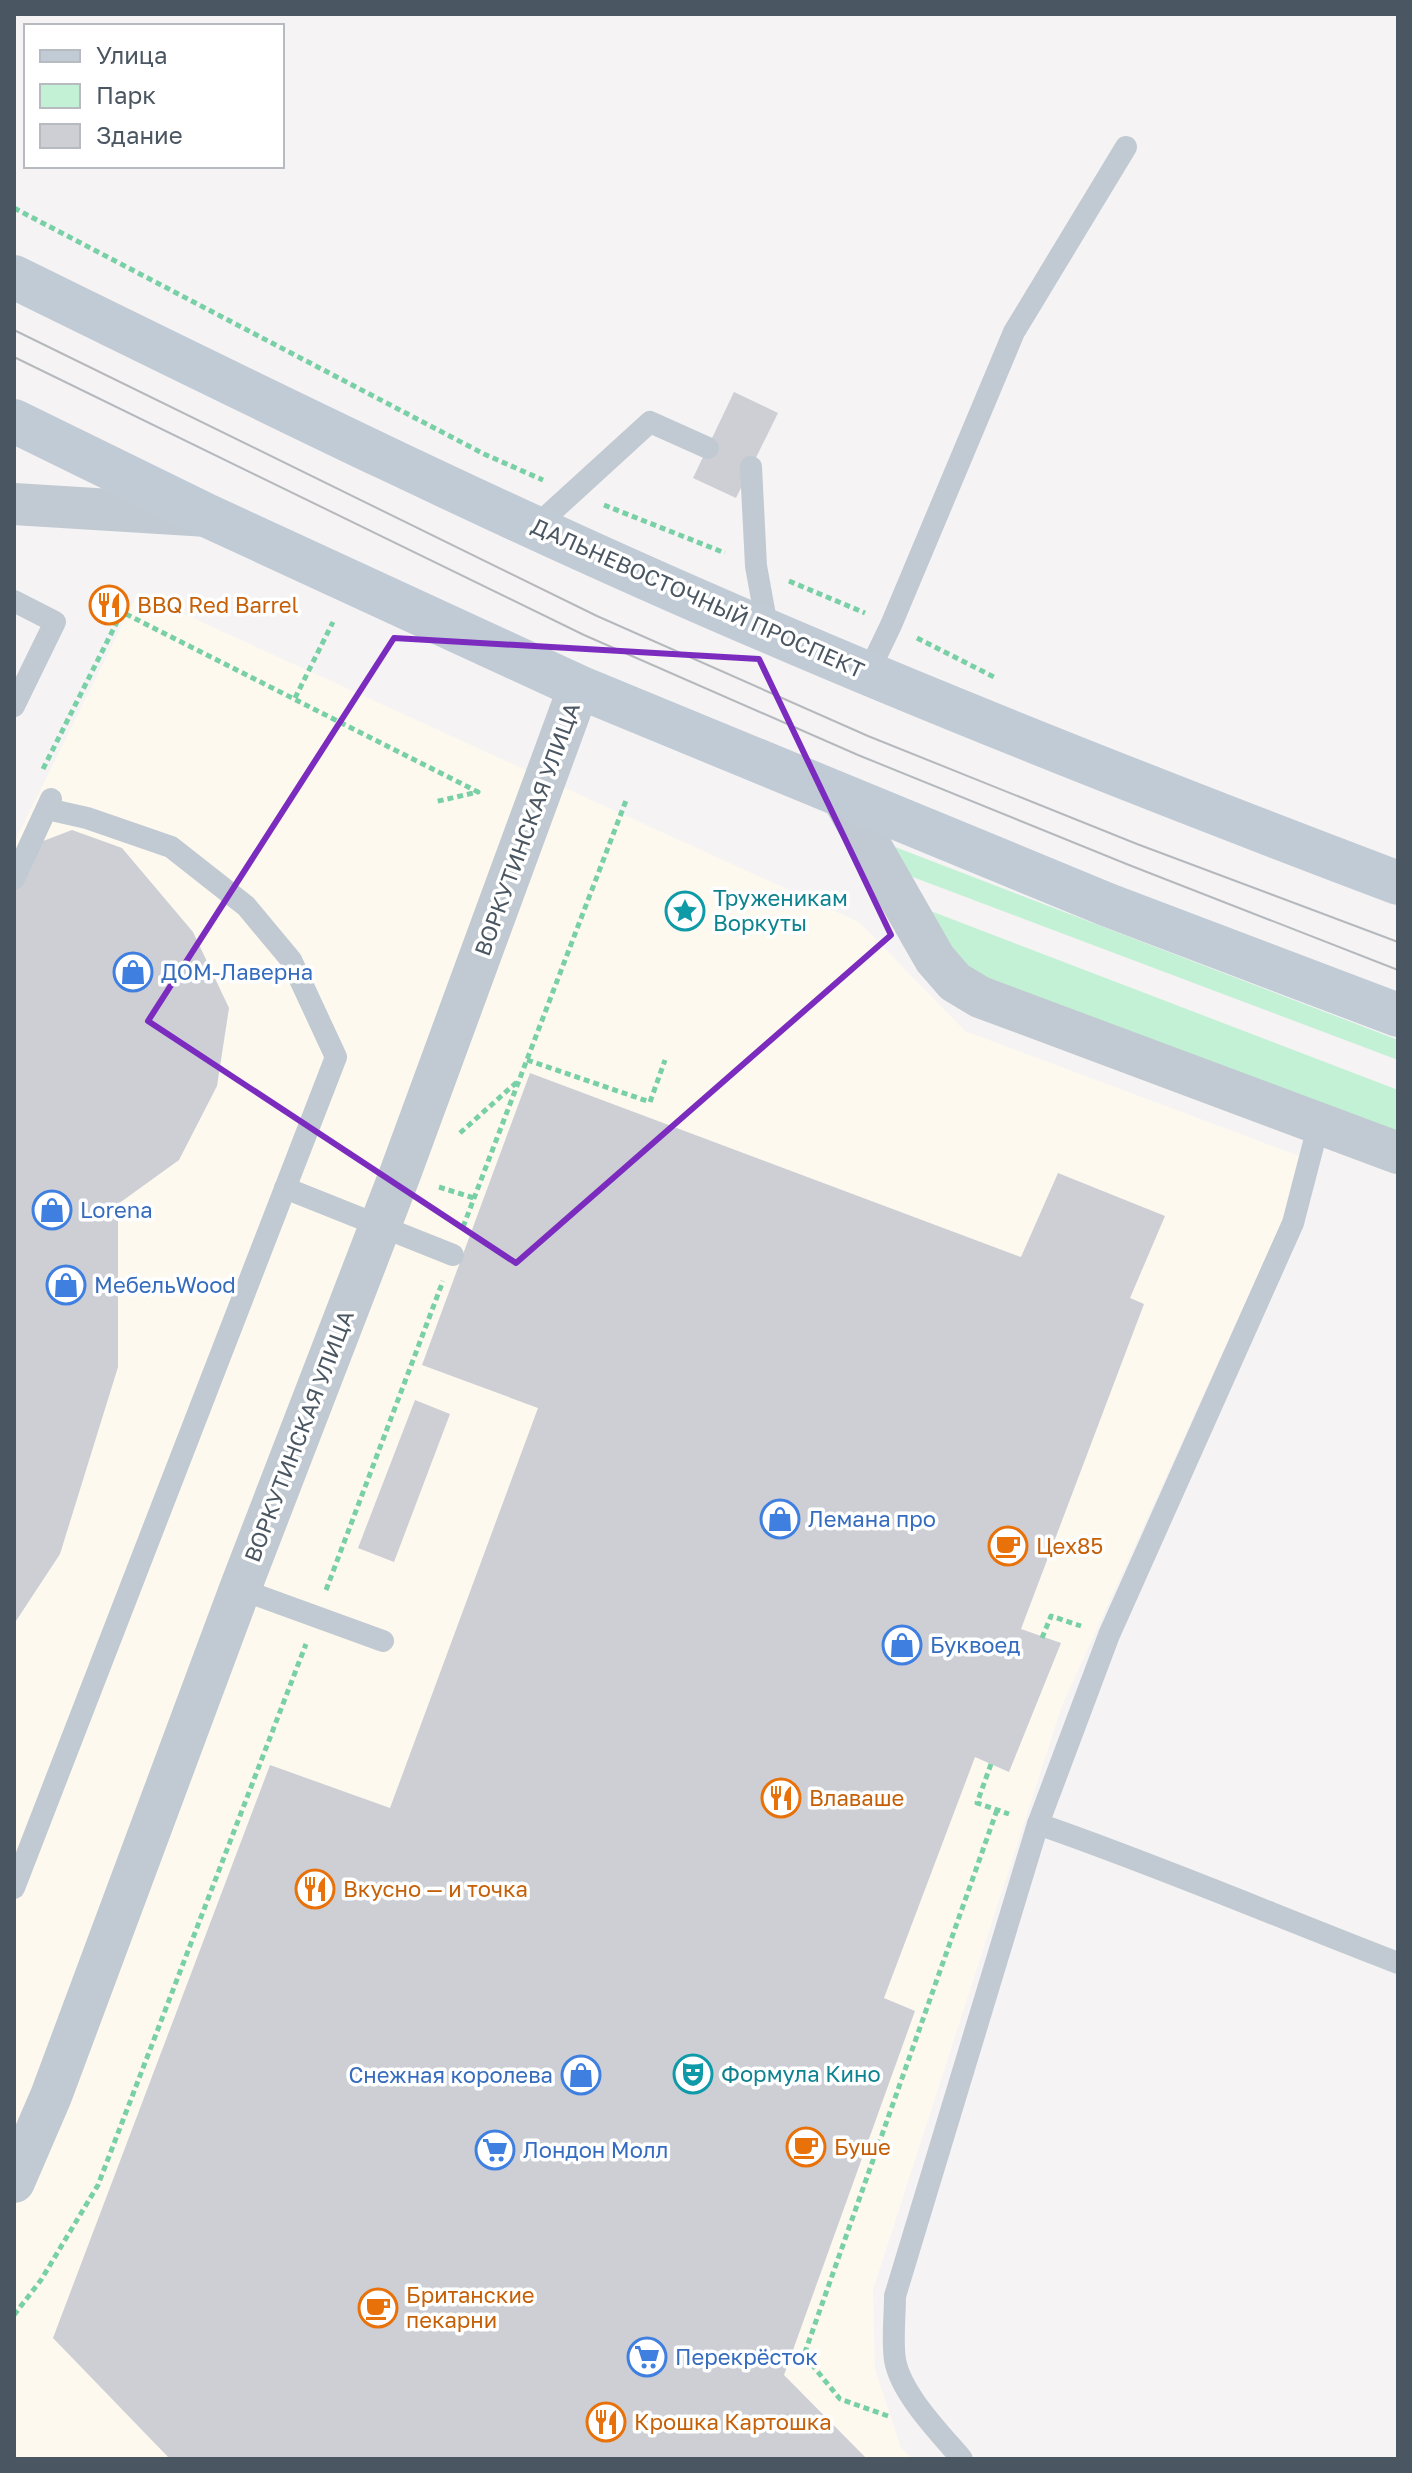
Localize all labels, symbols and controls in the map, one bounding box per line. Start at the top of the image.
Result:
legend [24,24,284,168]
text: Улица [96,40,168,69]
text: Парк [96,80,156,109]
text: Здание [96,120,183,149]
street label: ДАЛЬНЕВОСТОЧНЫЙ ПРОСПЕКТ [528,512,869,684]
restaurant icon: BBQ Red Barrel [88,584,130,626]
place label: BBQ Red Barrel [137,591,299,618]
street label: ВОРКУТИНСКАЯ УЛИЦА [468,698,585,959]
place label: Труженикам Воркуты [713,884,848,936]
place icon: Труженикам Воркуты [664,890,706,932]
shop icon: ДОМ-Лаверна [112,951,154,993]
place label: ДОМ-Лаверна [161,958,313,985]
shop icon: Lorena [31,1189,73,1231]
place label: Lorena [80,1196,153,1223]
shop icon: МебельWood [45,1264,87,1306]
place label: МебельWood [94,1271,236,1298]
street label: ВОРКУТИНСКАЯ УЛИЦА [238,1306,359,1566]
shop icon: Лемана про [759,1498,801,1540]
place label: Лемана про [808,1505,936,1532]
cafe icon: Цех85 [987,1525,1029,1567]
place label: Цех85 [1036,1532,1103,1559]
shop icon: Буквоед [881,1624,923,1666]
place label: Буквоед [930,1631,1020,1658]
restaurant icon: Влаваше [760,1777,802,1819]
place label: Влаваше [809,1784,904,1811]
restaurant icon: Вкусно — и точка [294,1868,336,1910]
place label: Вкусно — и точка [343,1875,528,1902]
theatre icon: Формула Кино [672,2053,714,2095]
shop icon: Снежная королева [560,2054,602,2096]
place label: Формула Кино [721,2060,881,2087]
place label: Снежная королева [348,2061,553,2088]
cafe icon: Буше [785,2126,827,2168]
supermarket icon: Лондон Молл [474,2129,516,2171]
place label: Буше [834,2133,891,2160]
place label: Лондон Молл [523,2136,668,2163]
place label: Британские пекарни [406,2281,535,2333]
cafe icon: Британские пекарни [357,2287,399,2329]
supermarket icon: Перекрёсток [626,2336,668,2378]
place label: Перекрёсток [675,2343,818,2370]
restaurant icon: Крошка Картошка [585,2401,627,2443]
place label: Крошка Картошка [634,2408,832,2435]

